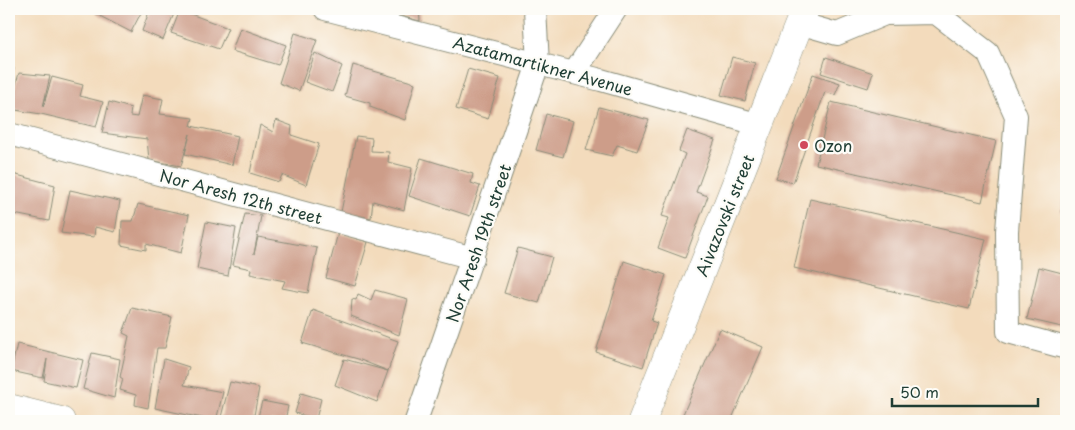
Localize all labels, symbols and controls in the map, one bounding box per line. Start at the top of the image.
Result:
street label: Azatamartikner Avenue [451,29,636,101]
place label: Ozon [814,133,852,157]
marker: Ozon [798,139,810,151]
street label: Aivazovski street [689,150,759,280]
street label: Nor Aresh 19th street [440,160,517,326]
street label: Nor Aresh 12th street [157,163,325,229]
scale bar [892,375,1039,407]
text: 50 m [900,380,939,403]

